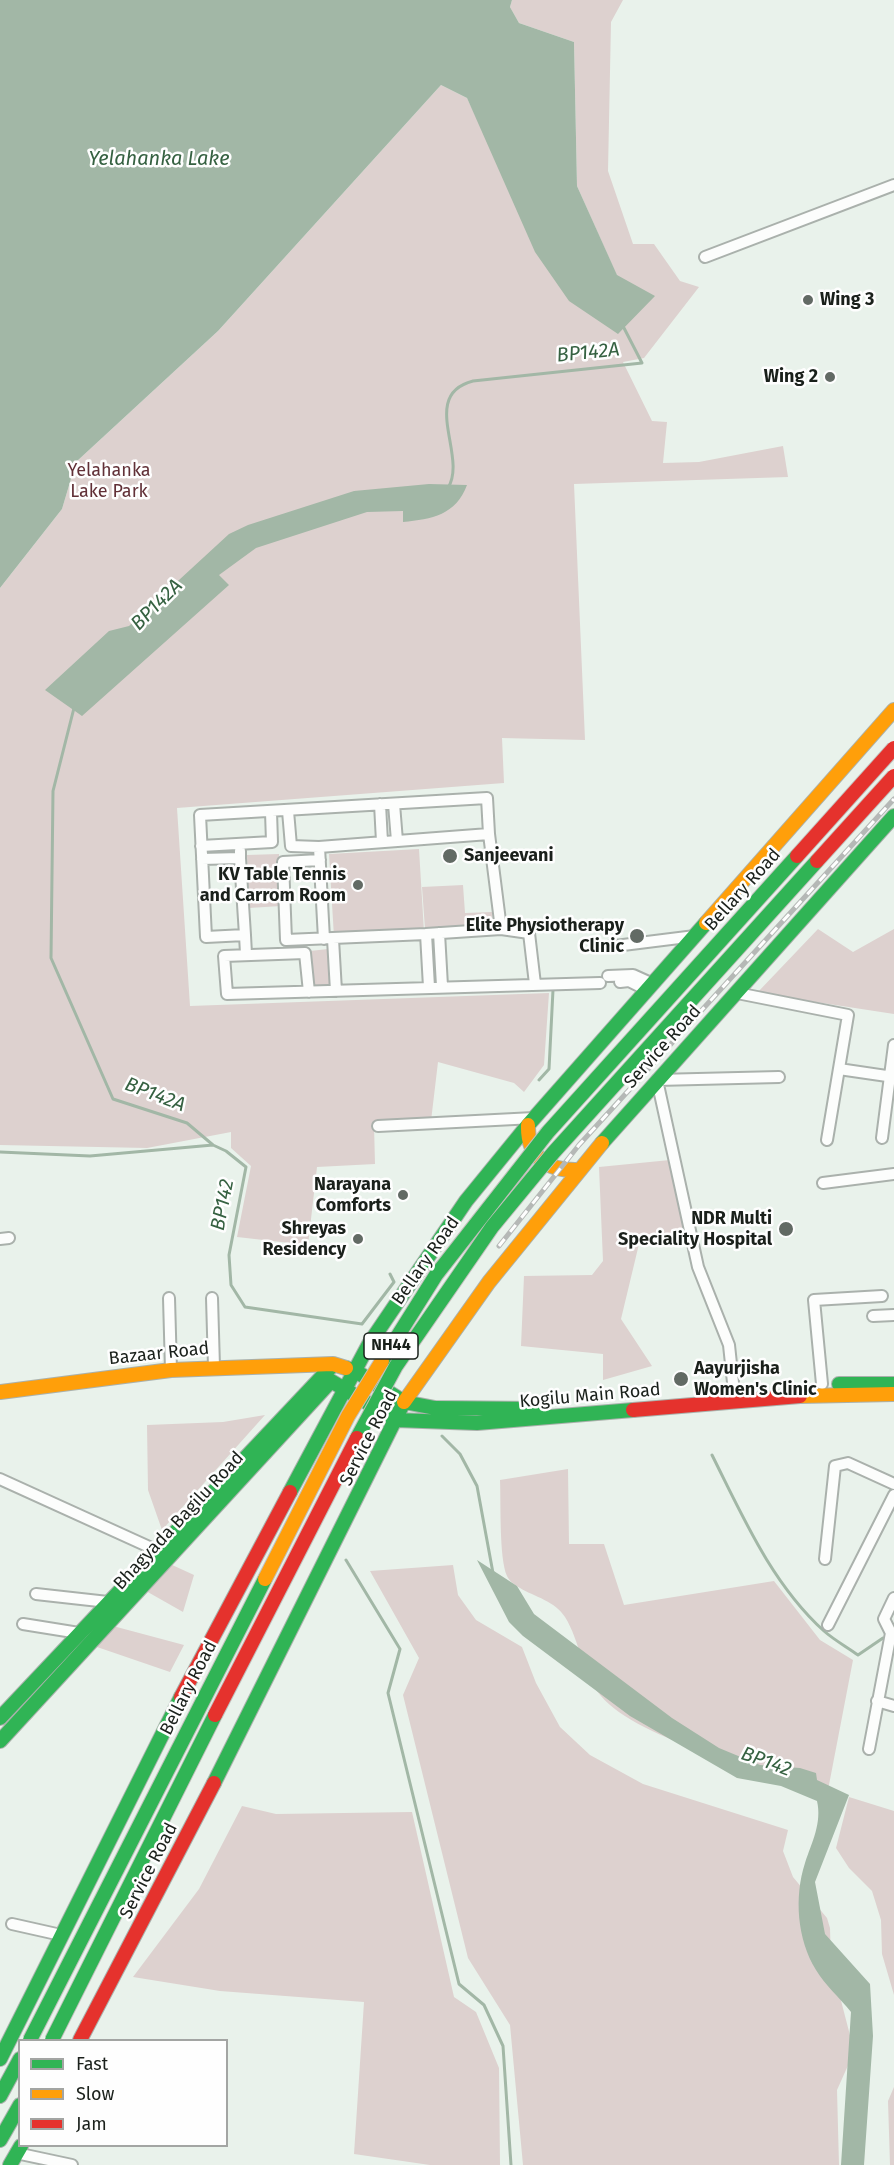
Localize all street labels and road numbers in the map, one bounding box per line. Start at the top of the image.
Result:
street label: Bellary Road [700,844,786,936]
street label: Service Road [620,1001,706,1093]
street label: Bellary Road [388,1213,464,1309]
road number: NH44 [364,1333,418,1359]
street label: Bazaar Road [108,1338,210,1370]
street label: Kogilu Main Road [519,1379,661,1413]
street label: Service Road [336,1386,402,1490]
street label: Bhagyada Bagilu Road [109,1447,249,1595]
street label: Bellary Road [156,1637,222,1739]
street label: Service Road [116,1819,182,1923]

